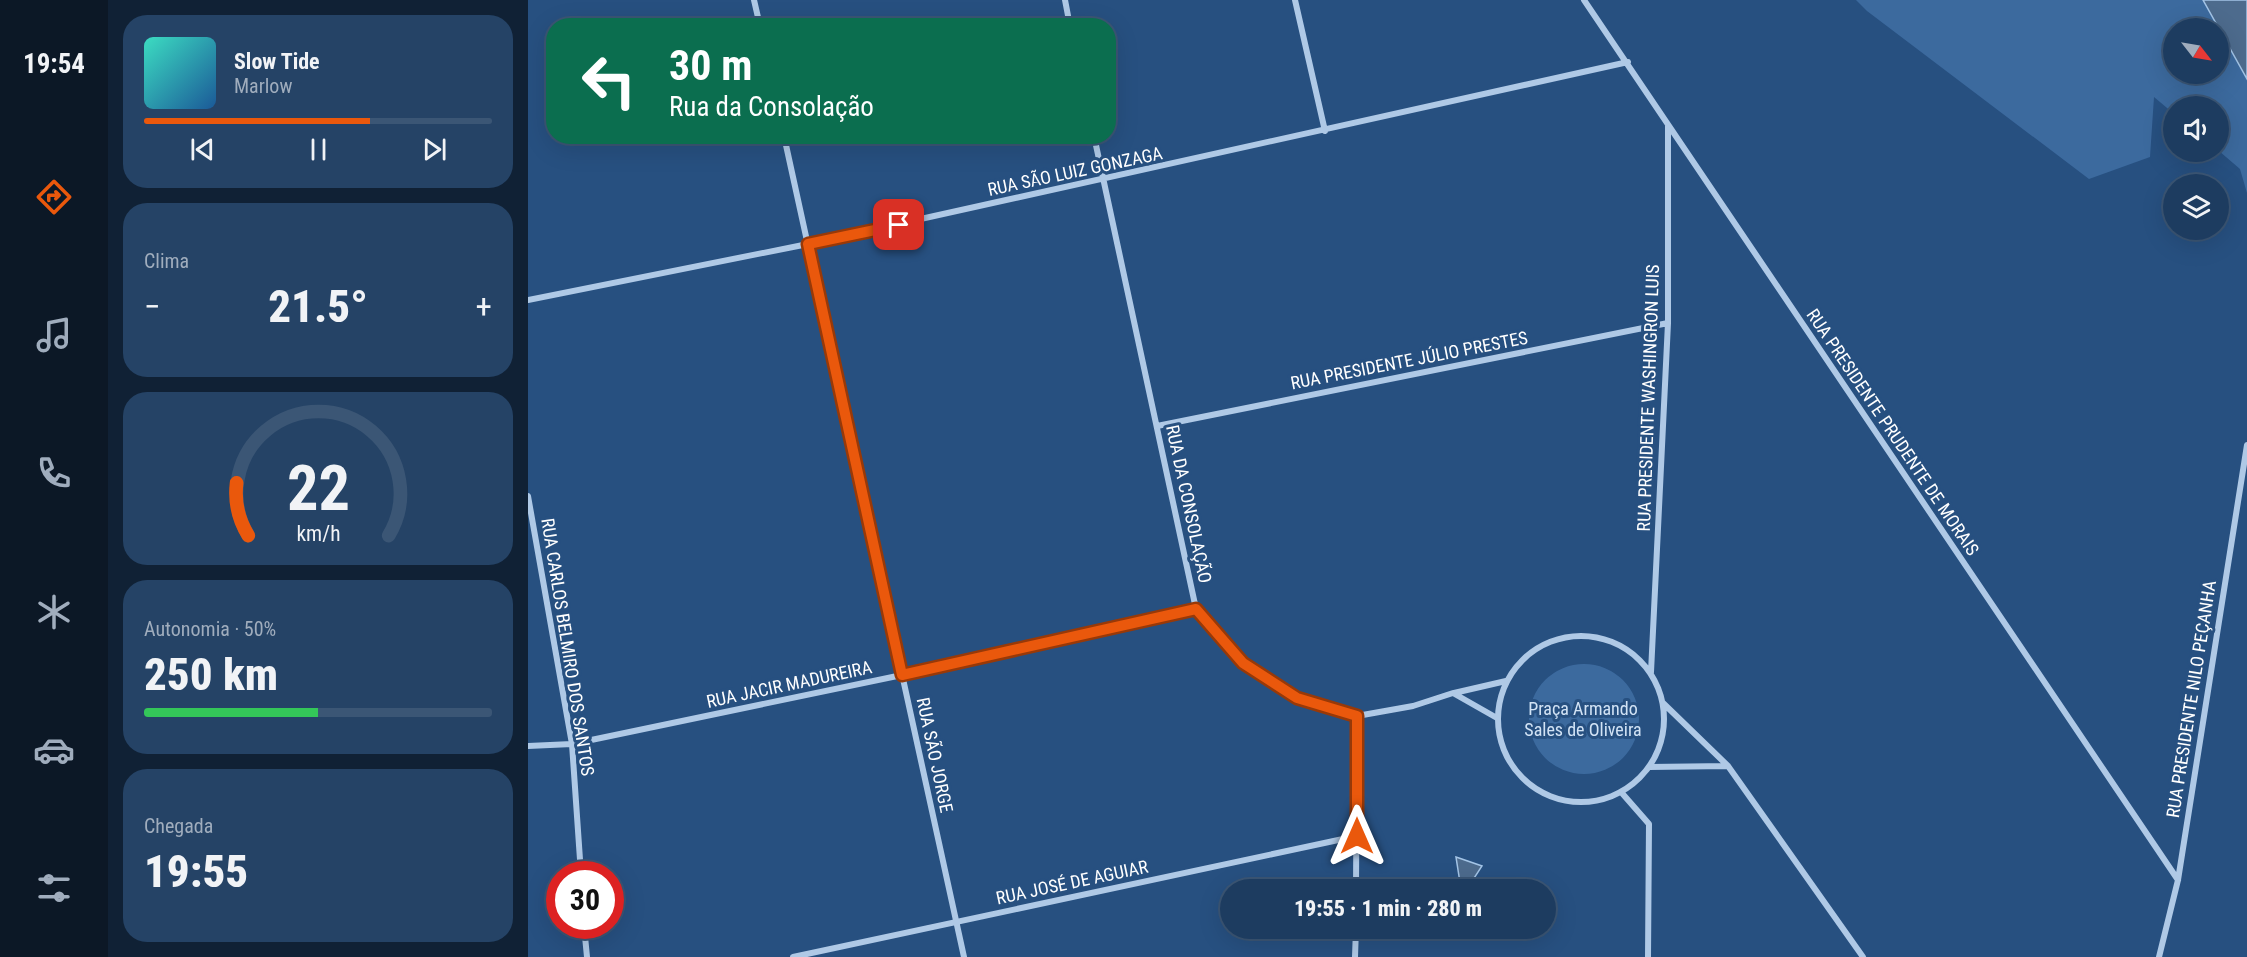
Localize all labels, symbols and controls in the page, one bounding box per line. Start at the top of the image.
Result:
north arrow [2163,18,2229,84]
map controls [2163,18,2229,240]
text: 30 m [669,41,752,90]
icon: left [570,42,648,120]
text: 19:54 [23,48,85,80]
text: Slow Tide [234,49,320,74]
text: Marlow [234,74,292,98]
text: Rua da Consolação [669,91,874,123]
button: sound [2163,96,2229,162]
icon: previous [186,133,219,166]
icon: pause [302,133,335,166]
icon: next [418,133,451,166]
street label: RUA SÃO LUIZ GONZAGA [986,142,1165,200]
button: layers [2163,174,2229,240]
icon: directions [33,176,75,218]
pin [873,199,924,250]
icon: arrive [882,208,915,241]
text: Clima [144,249,189,273]
street label: RUA PRESIDENTE WASHINGRON LUIS [1633,264,1663,532]
text: 21.5° [268,280,368,333]
text: − [144,287,161,326]
text: + [476,287,492,326]
street label: RUA PRESIDENTE PRUDENTE DE MORAIS [1802,305,1984,559]
icon: music [33,314,75,356]
street label: RUA PRESIDENTE JÚLIO PRESTES [1289,327,1529,393]
street label: RUA DA CONSOLAÇÃO [1162,423,1216,585]
icon: phone [33,452,75,494]
text: 22 [286,452,350,525]
street label: RUA CARLOS BELMIRO DOS SANTOS [537,517,599,777]
text: km/h [296,521,340,546]
street label: RUA PRESIDENTE NILO PEÇANHA [2162,578,2220,819]
icon: climate [33,591,75,633]
text: Autonomia · 50% [144,617,276,641]
text: 250 km [144,648,278,701]
street label: RUA JACIR MADUREIRA [704,656,874,712]
street label: RUA SÃO JORGE [913,695,957,815]
park label: Praça Armando Sales de Oliveira [1524,698,1642,740]
icon: car [33,729,75,771]
position arrow [1325,804,1389,868]
text: Chegada [144,814,213,838]
text: 19:55 [144,845,248,898]
street label: RUA JOSÉ DE AGUIAR [994,856,1150,908]
speed limit sign: 30 [546,861,624,939]
icon: filters [33,867,75,909]
text: 19:55 · 1 min · 280 m [1294,896,1482,921]

